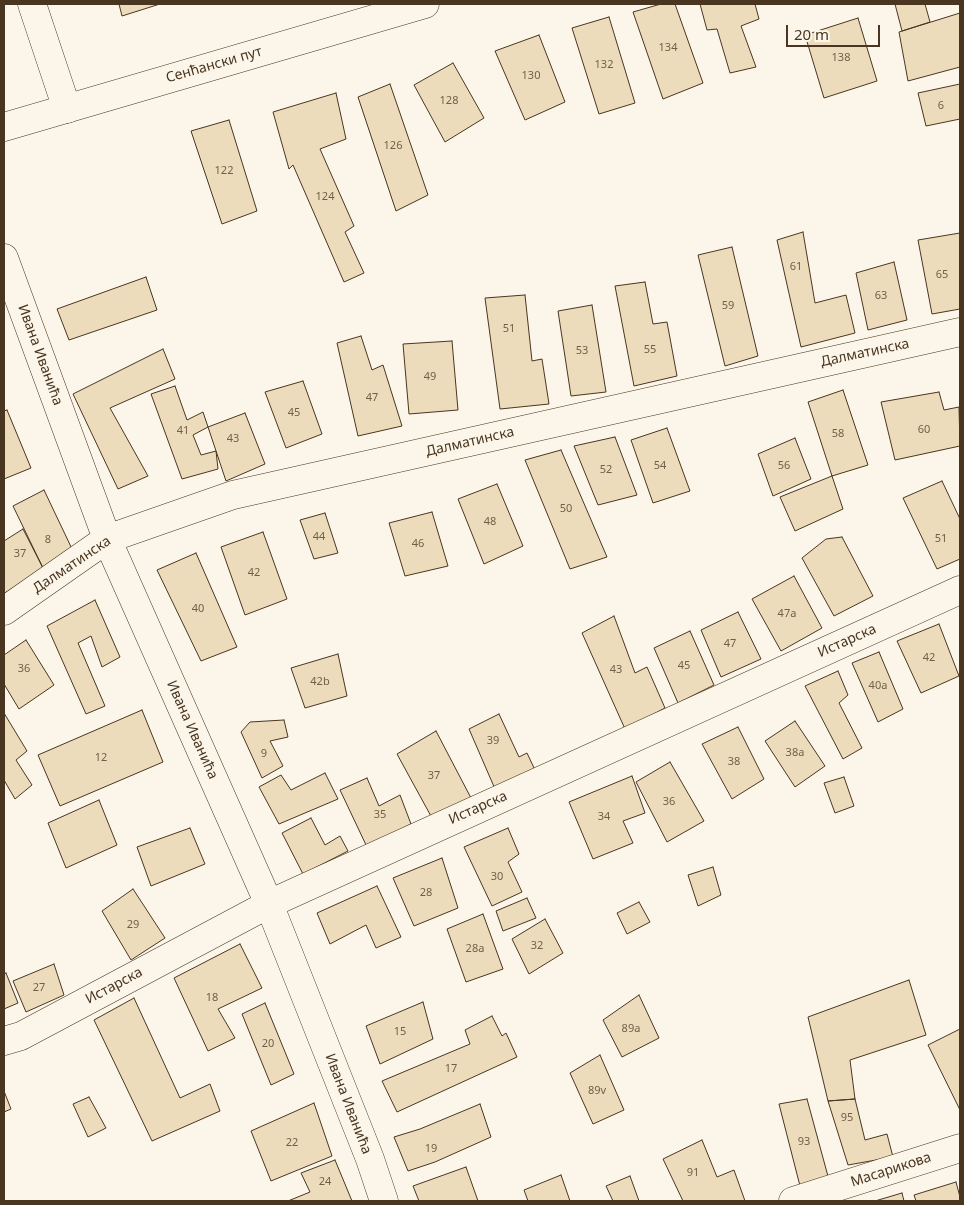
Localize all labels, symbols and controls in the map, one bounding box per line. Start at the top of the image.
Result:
scale bar [789,15,883,47]
text: 20 m [794,24,829,44]
house number: 134 [659,41,677,55]
street label: Сенћански пут [164,43,264,87]
house number: 138 [832,51,850,65]
house number: 132 [595,58,613,72]
house number: 130 [522,69,540,83]
house number: 128 [440,94,458,108]
house number: 6 [938,99,944,113]
house number: 126 [384,139,402,153]
house number: 122 [215,164,233,178]
house number: 124 [316,190,334,204]
house number: 61 [790,260,802,274]
house number: 65 [936,268,948,282]
house number: 63 [875,289,887,303]
house number: 59 [722,299,734,313]
street label: Ивана Иванића [14,302,66,408]
house number: 51 [503,322,515,336]
street label: Далматинска [819,335,911,371]
house number: 55 [644,343,656,357]
house number: 53 [576,344,588,358]
house number: 49 [424,370,436,384]
house number: 47 [366,391,378,405]
house number: 45 [288,406,300,420]
house number: 60 [918,423,930,437]
house number: 41 [177,424,189,438]
street label: Далматинска [424,424,516,460]
house number: 58 [832,427,844,441]
house number: 43 [227,432,239,446]
house number: 54 [654,459,666,473]
house number: 56 [778,459,790,473]
house number: 52 [600,463,612,477]
house number: 50 [560,502,572,516]
house number: 48 [484,515,496,529]
house number: 44 [313,530,325,544]
house number: 51 [935,532,947,546]
street label: Далматинска [30,533,114,597]
house number: 8 [45,533,51,547]
house number: 46 [412,537,424,551]
house number: 37 [14,547,26,561]
house number: 42 [248,566,260,580]
house number: 40 [192,602,204,616]
house number: 47a [778,607,796,621]
street label: Истарска [815,621,879,661]
house number: 47 [724,637,736,651]
house number: 42 [923,651,935,665]
house number: 45 [678,659,690,673]
house number: 36 [18,662,30,676]
house number: 43 [610,663,622,677]
house number: 42b [310,675,330,689]
street label: Ивана Иванића [163,678,221,782]
house number: 40a [869,679,887,693]
house number: 39 [487,734,499,748]
house number: 38a [786,746,804,760]
house number: 9 [261,747,267,761]
house number: 12 [95,751,107,765]
house number: 38 [728,755,740,769]
house number: 37 [428,769,440,783]
street label: Истарска [446,788,510,828]
house number: 36 [663,795,675,809]
house number: 35 [374,808,386,822]
house number: 34 [598,810,610,824]
house number: 30 [491,870,503,884]
house number: 28 [420,886,432,900]
house number: 29 [127,918,139,932]
house number: 32 [531,939,543,953]
house number: 28a [466,942,484,956]
street label: Истарска [83,964,145,1008]
house number: 27 [33,981,45,995]
house number: 18 [206,991,218,1005]
house number: 89a [622,1022,640,1036]
house number: 15 [394,1025,406,1039]
house number: 20 [262,1037,274,1051]
street label: Ивана Иванића [321,1051,375,1157]
house number: 17 [445,1062,457,1076]
house number: 89v [588,1084,606,1098]
house number: 95 [841,1111,853,1125]
house number: 93 [798,1135,810,1149]
house number: 22 [286,1136,298,1150]
house number: 19 [425,1142,437,1156]
street label: Масарикова [849,1149,933,1191]
house number: 91 [687,1166,699,1180]
house number: 24 [319,1175,331,1189]

